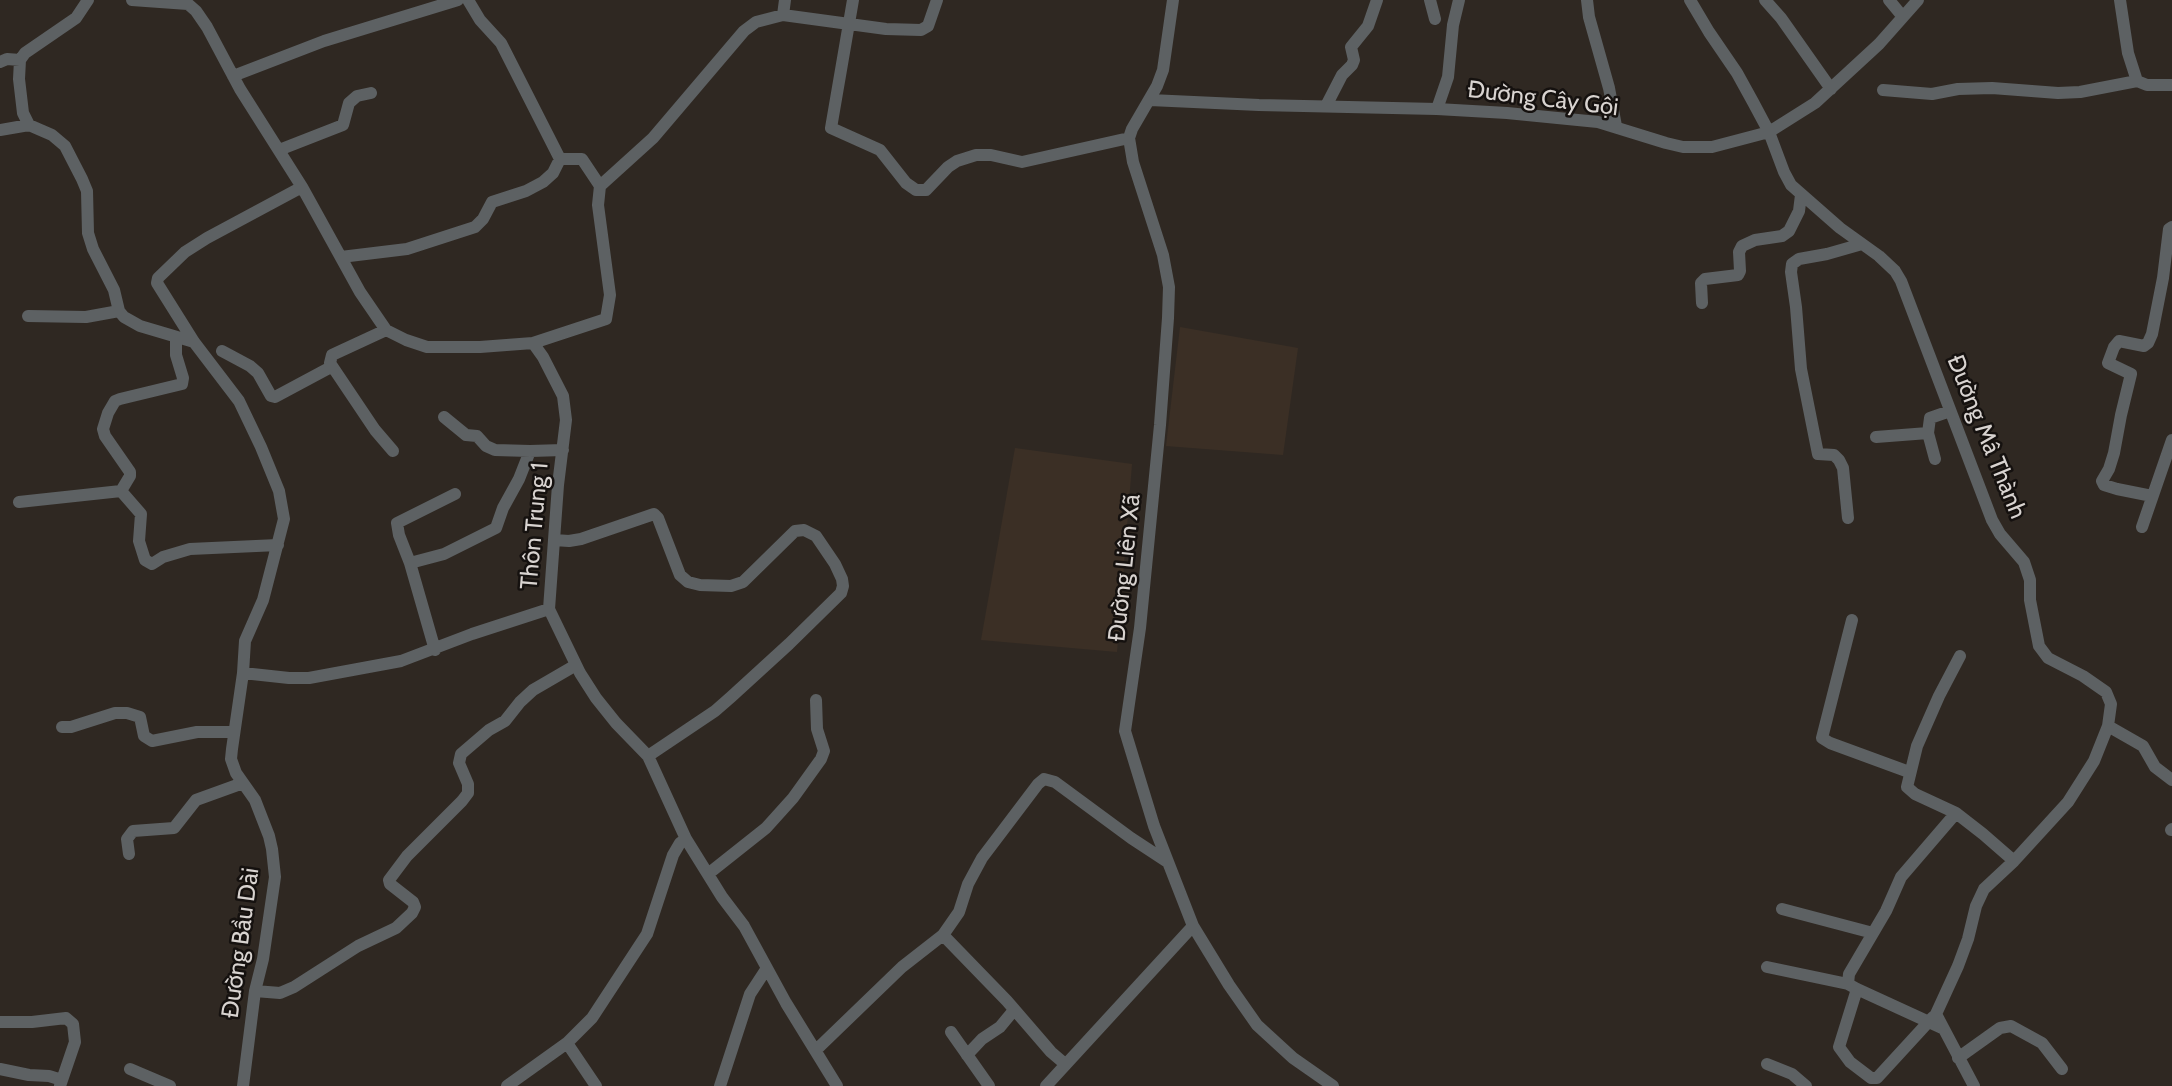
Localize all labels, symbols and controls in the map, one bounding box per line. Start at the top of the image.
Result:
street label: Đường Cây Gội [1466,75,1620,123]
street label: Đường Mâ Thành [1940,351,2032,523]
street label: Thôn Trung 1 [515,461,555,591]
street label: Đường Liên Xã [1103,493,1147,643]
street label: Đường Bầu Dài [216,866,266,1020]

